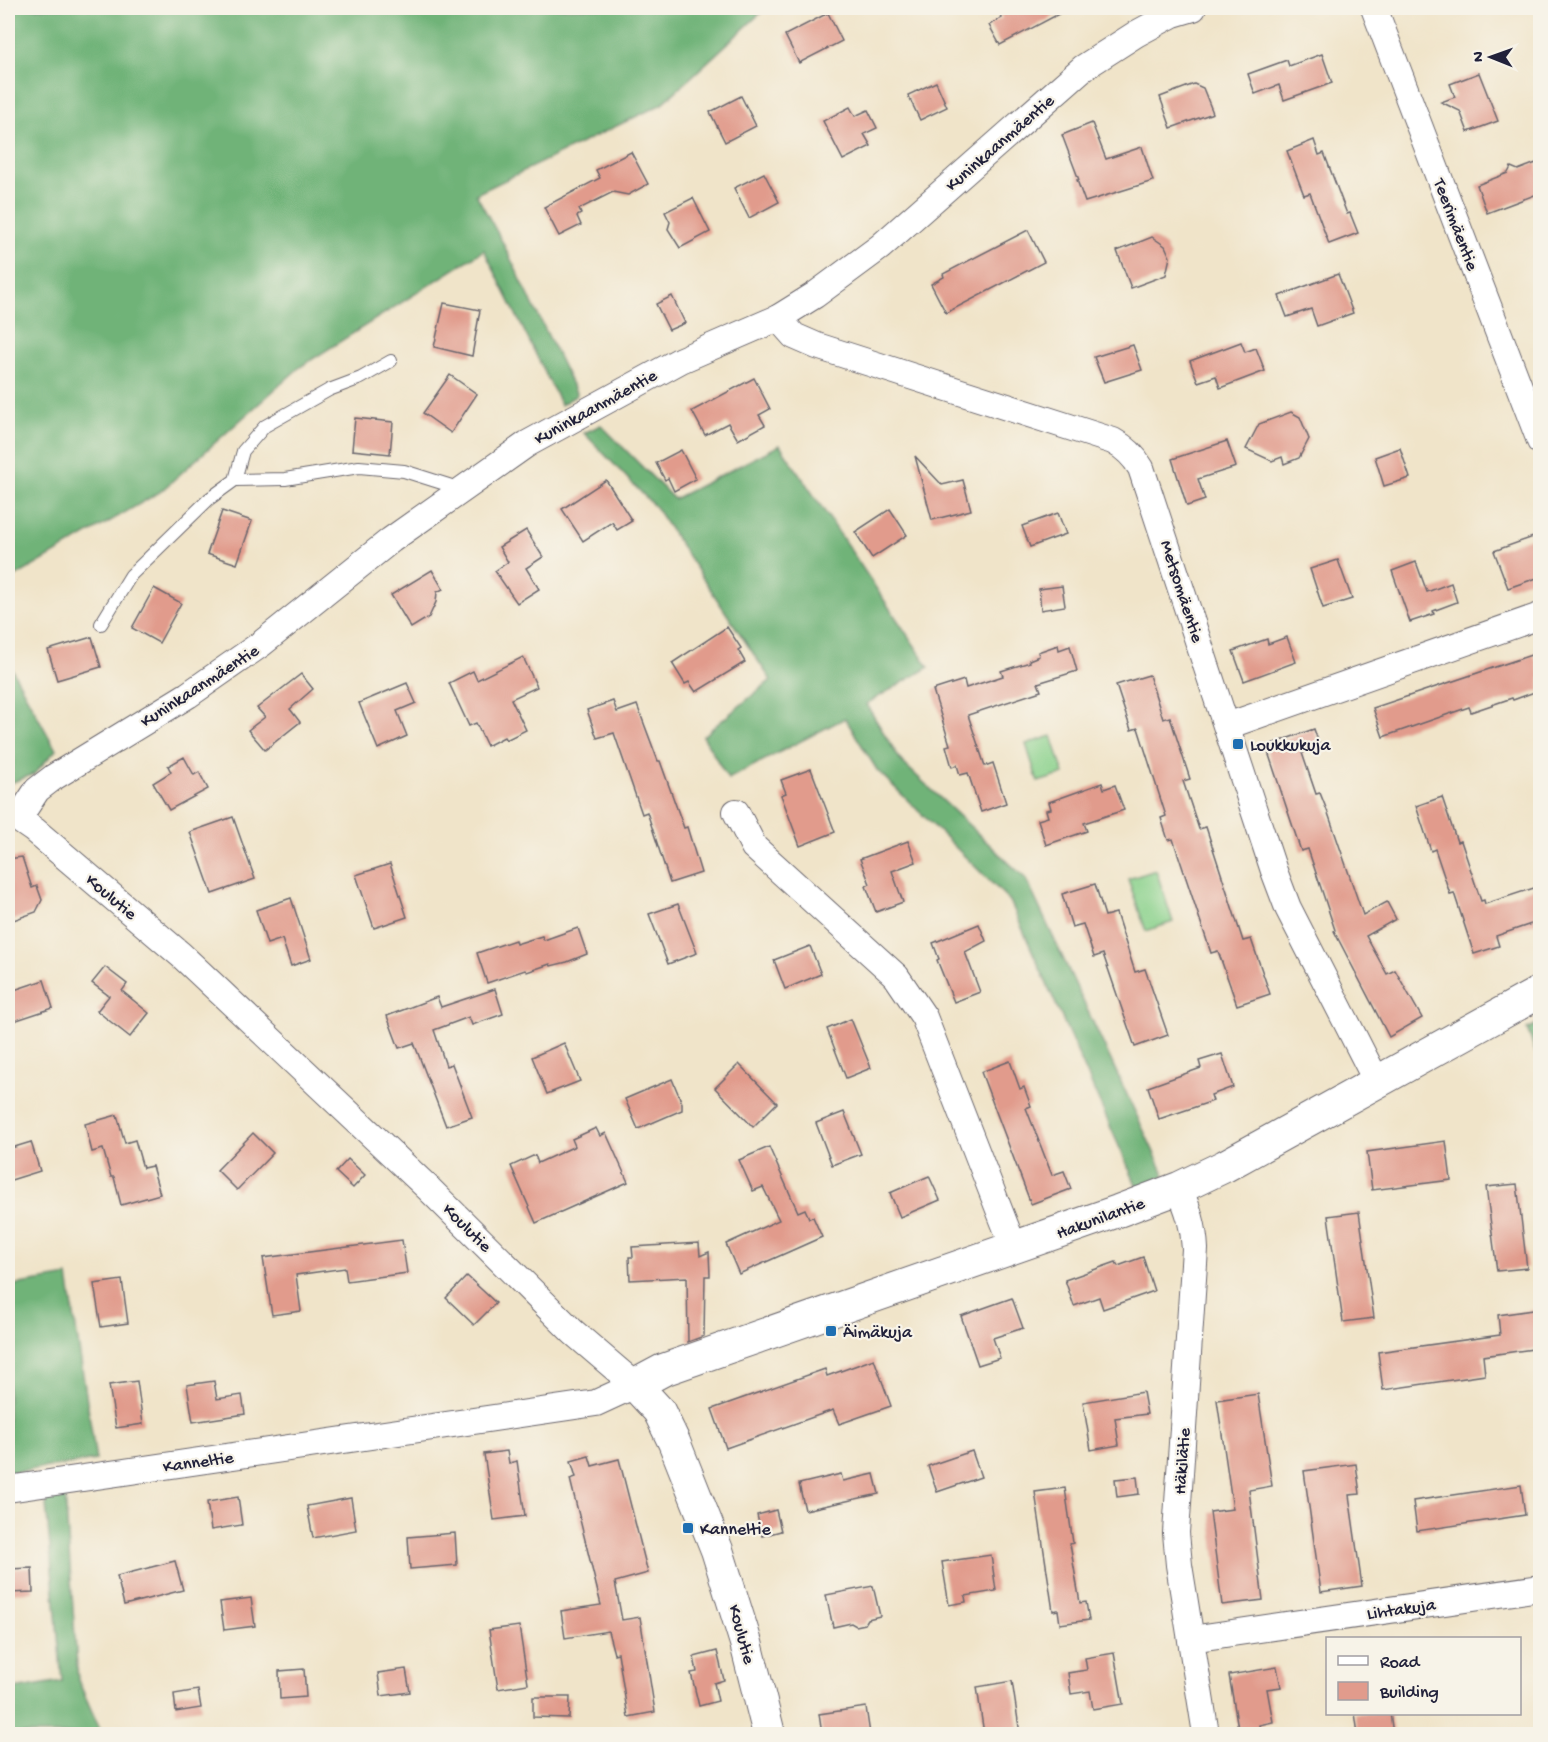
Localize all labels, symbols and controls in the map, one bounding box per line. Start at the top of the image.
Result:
north arrow [1461,27,1521,87]
text: N [1470,51,1489,62]
street label: Kuninkaanmäentie [942,91,1060,197]
street label: Teerimäentie [1427,175,1482,275]
street label: Kuninkaanmäentie [531,365,662,451]
street label: Metsomäentie [1154,538,1207,646]
street label: Kuninkaanmäentie [137,641,264,733]
place label: Loukkukuja [1250,736,1332,757]
marker: Loukkukuja [1231,737,1245,751]
street label: Koulutie [80,870,141,926]
street label: Hakunilantie [1054,1193,1148,1245]
street label: Koulutie [437,1200,496,1258]
place label: Äimäkuja [843,1323,913,1344]
marker: Äimäkuja [824,1324,838,1338]
street label: Häkilätie [1171,1426,1196,1495]
street label: Kanneltie [162,1448,236,1479]
place label: Kanneltie [700,1520,772,1541]
marker: Kanneltie [681,1521,695,1535]
street label: Lihtakuja [1366,1595,1438,1626]
street label: Koulutie [723,1603,759,1667]
legend [1326,1637,1521,1715]
text: Road [1380,1653,1421,1674]
text: Building [1379,1683,1439,1704]

